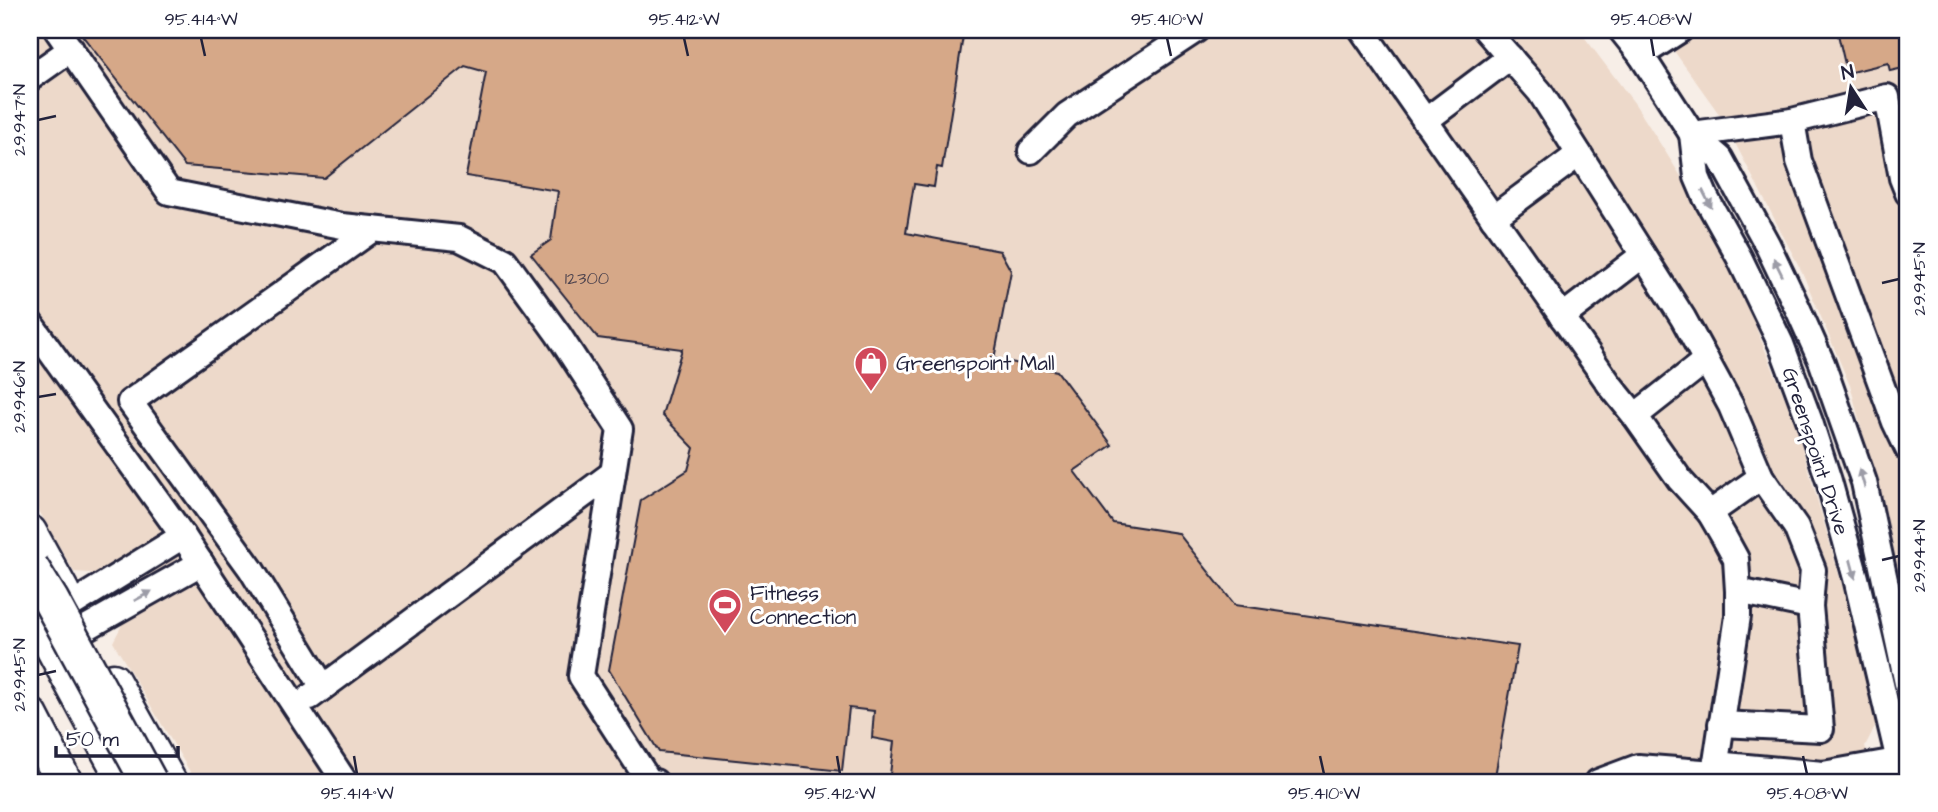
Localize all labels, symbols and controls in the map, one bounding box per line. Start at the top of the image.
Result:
text: 95.414°W [164,7,238,32]
text: 95.412°W [648,7,720,32]
text: 95.410°W [1131,7,1203,32]
text: 95.408°W [1610,7,1692,32]
north arrow [1815,52,1885,122]
text: N [1839,58,1856,87]
text: 29.947°N [7,84,32,156]
one-way arrow [1701,189,1712,209]
text: 29.945°N [1907,242,1932,316]
one-way arrow [1773,257,1784,277]
house number: 12300 [565,266,609,291]
shop icon: Greenspoint Mall [852,344,890,393]
place label: Greenspoint Mall [896,349,1055,379]
text: 29.946°N [7,361,32,433]
street label: Greenspoint Drive [1774,364,1856,539]
one-way arrow [1856,468,1866,489]
text: 29.944°N [1907,519,1932,593]
one-way arrow [1848,558,1859,580]
place label: Fitness Connection [750,579,856,632]
sports icon: Fitness Connection [706,586,744,635]
one-way arrow [133,590,152,602]
text: 29.945°N [7,638,32,712]
scale bar [56,714,178,758]
text: 50 m [66,725,120,754]
text: 95.414°W [320,781,394,806]
text: 95.412°W [804,781,876,806]
text: 95.410°W [1288,781,1360,806]
text: 95.408°W [1766,781,1848,806]

